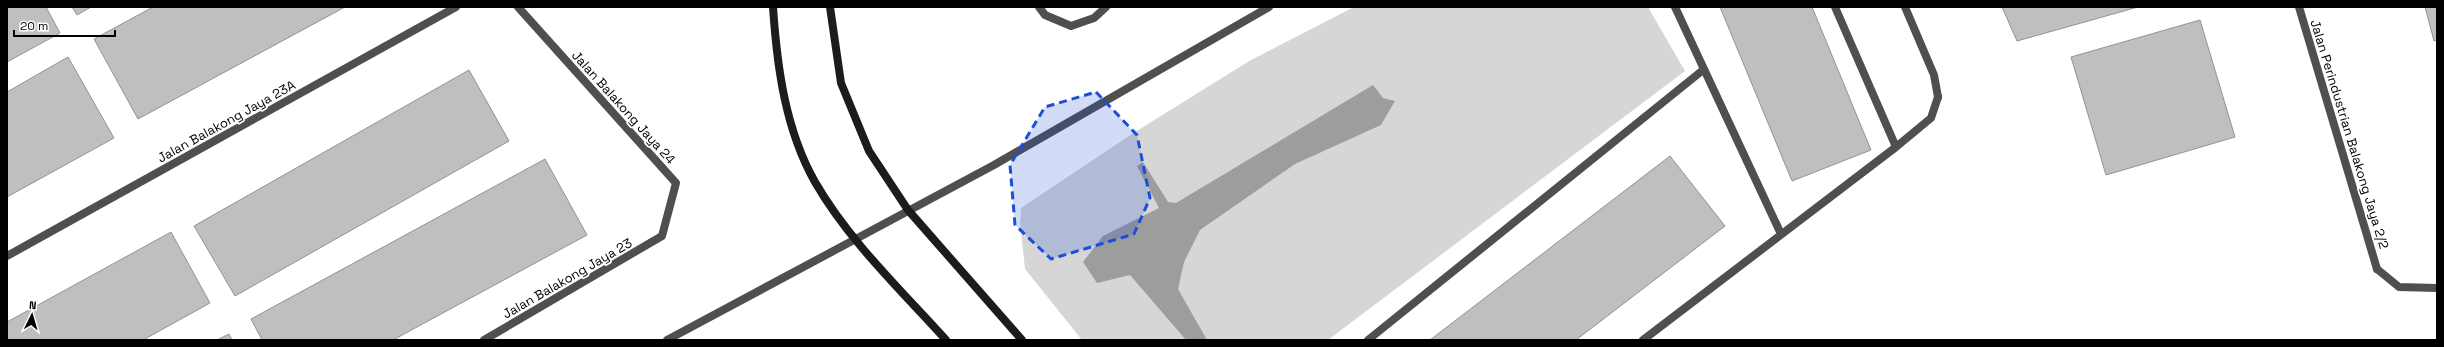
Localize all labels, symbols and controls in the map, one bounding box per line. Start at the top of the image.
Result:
scale bar [14,12,115,38]
street label: Jalan Perindustrian Balakong Jaya 2/2 [2306,17,2393,251]
text: 20 m [20,18,48,34]
street label: Jalan Balakong Jaya 24 [568,47,679,168]
street label: Jalan Balakong Jaya 23A [154,76,298,166]
street label: Jalan Balakong Jaya 23 [499,234,635,323]
north arrow [12,295,52,335]
text: N [29,298,37,312]

